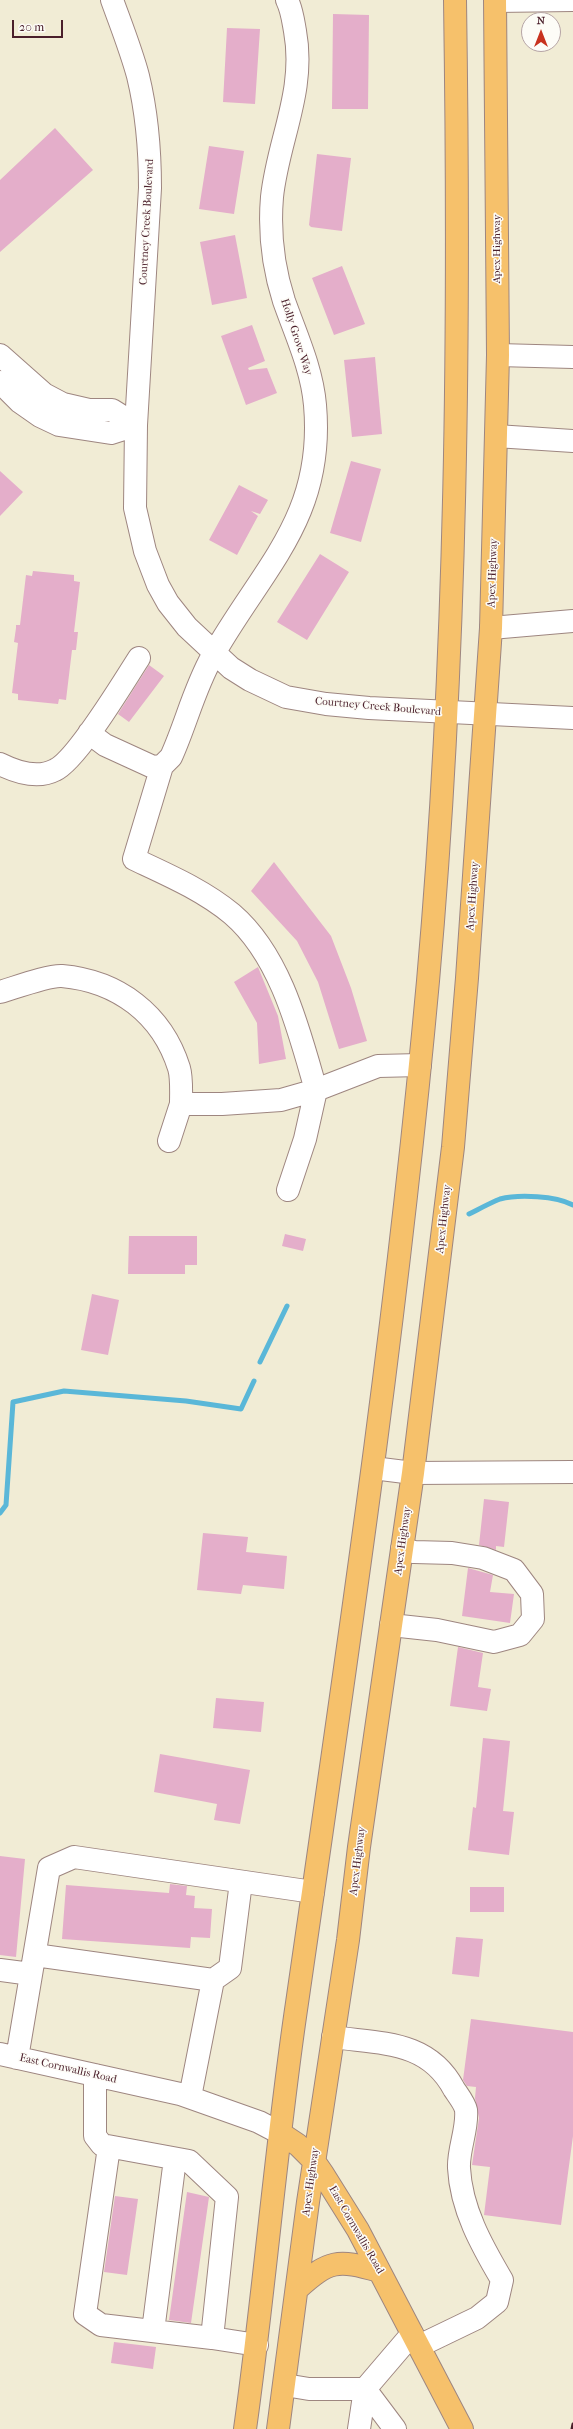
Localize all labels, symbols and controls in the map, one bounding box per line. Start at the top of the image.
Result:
scale bar [14,12,65,38]
north arrow [521,12,561,52]
text: N [537,14,545,27]
text: 20 m [19,20,44,34]
street label: Courtney Creek Boulevard [137,158,157,286]
street label: Apex Highway [490,214,504,284]
street label: Holly Grove Way [277,297,315,377]
street label: Apex Highway [485,538,501,608]
street label: Courtney Creek Boulevard [314,695,442,719]
street label: Apex Highway [464,861,482,931]
street label: Apex Highway [434,1184,454,1254]
street label: Apex Highway [392,1506,414,1576]
street label: Apex Highway [347,1826,369,1896]
street label: East Cornwallis Road [18,2051,118,2087]
street label: Apex Highway [300,2147,322,2217]
street label: East Cornwallis Road [325,2184,387,2276]

